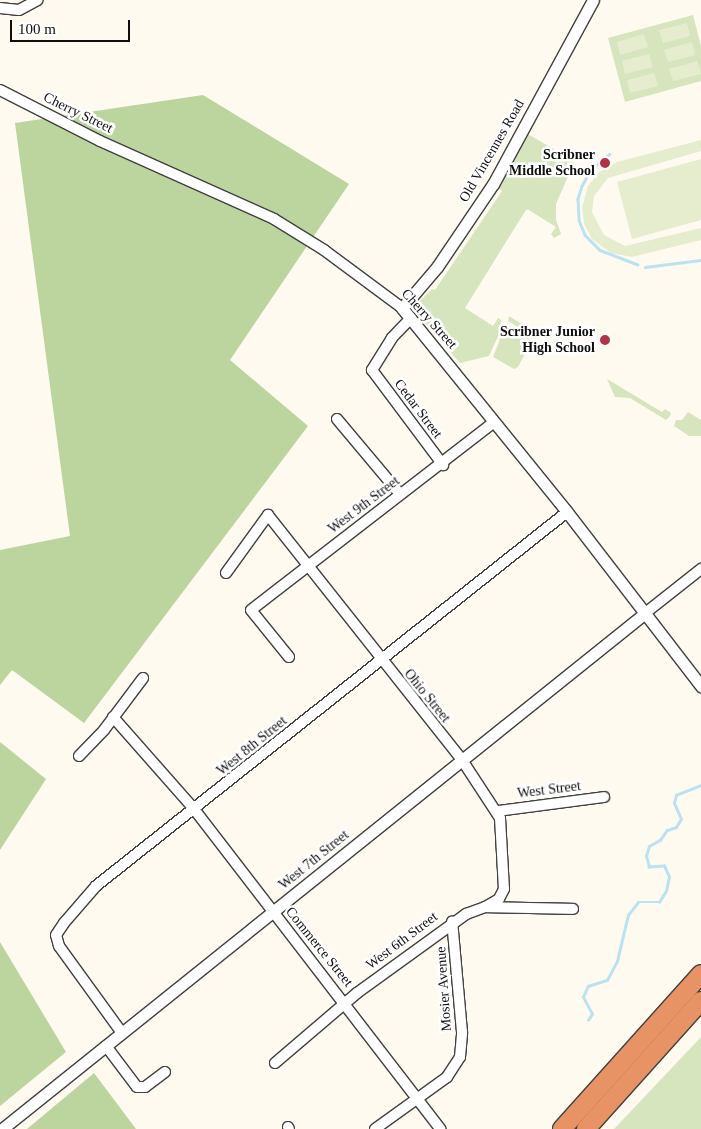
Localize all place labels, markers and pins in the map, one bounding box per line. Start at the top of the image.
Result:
place label: Scribner Middle School [509,147,595,180]
marker: Scribner Middle School [599,157,611,169]
place label: Scribner Junior High School [500,324,595,357]
marker: Scribner Junior High School [599,334,611,346]

